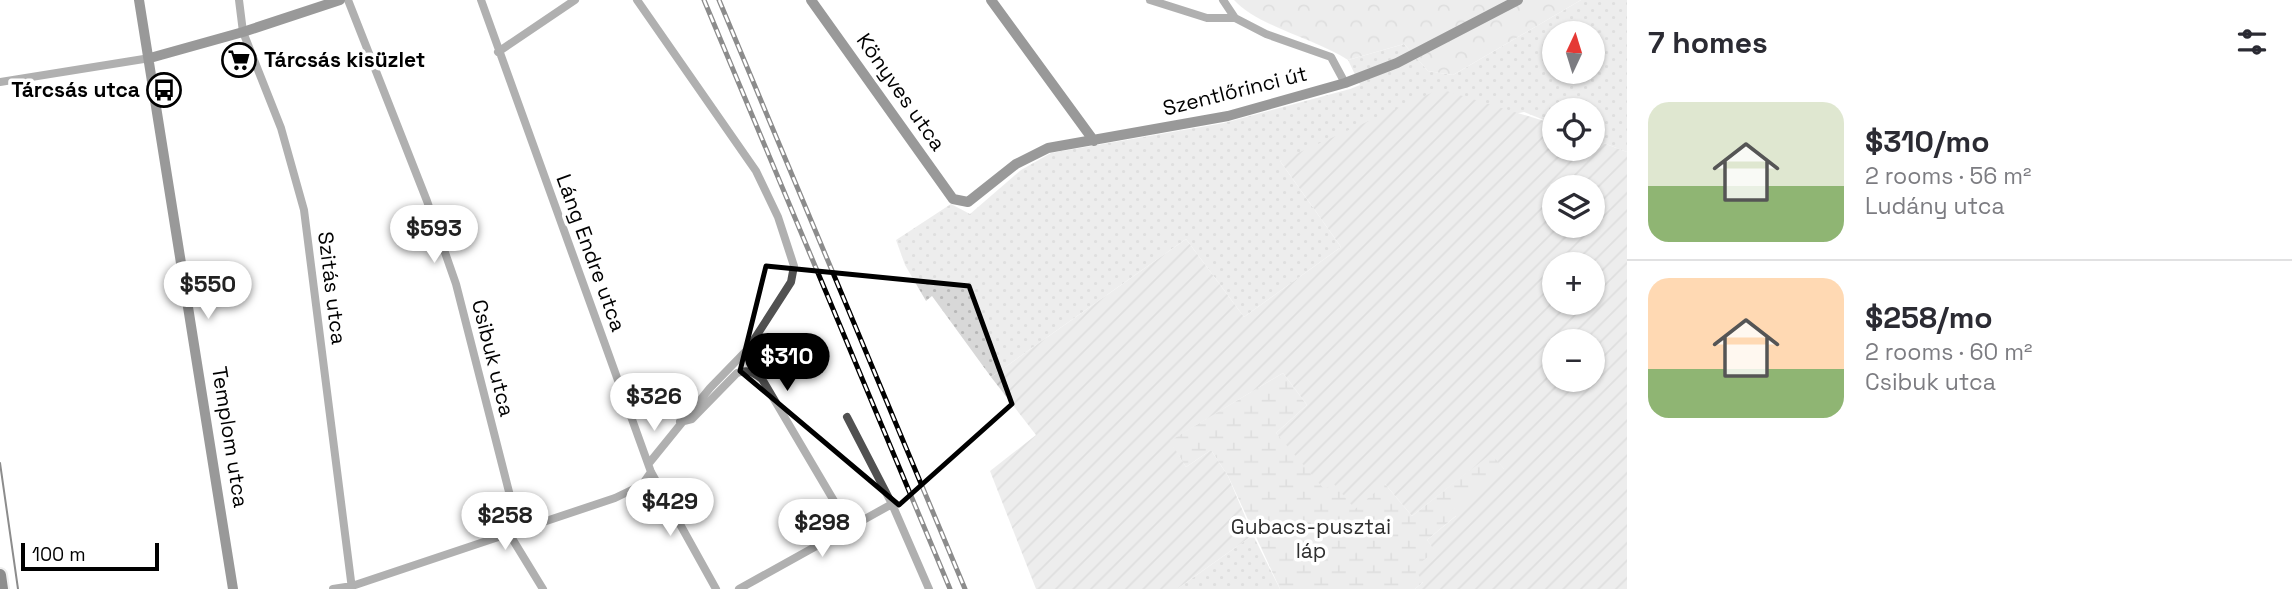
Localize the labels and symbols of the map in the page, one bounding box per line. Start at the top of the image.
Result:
north arrow [1542,21,1605,84]
street label: Könyves utca [851,28,952,156]
supermarket icon: Tárcsás kisüzlet [220,41,258,79]
place label: Tárcsás kisüzlet [264,46,425,73]
street label: Szentlőrinci út [1160,60,1310,121]
bus stop icon: Tárcsás utca [145,71,183,109]
place label: Tárcsás utca [11,76,140,103]
street label: Láng Endre utca [550,170,632,335]
pin: $593 [393,205,475,265]
street label: Szitás utca [312,230,353,346]
pin: $550 [167,262,249,321]
street label: Csibuk utca [466,297,521,419]
pin: $310 [746,334,828,393]
street label: Templom utca [206,364,255,509]
pin: $326 [613,374,695,433]
pin: $429 [629,478,711,538]
pin: $258 [464,492,546,552]
pin: $298 [781,500,863,559]
park label: Gubacs-pusztai láp [1231,513,1391,564]
scale bar [21,540,159,572]

